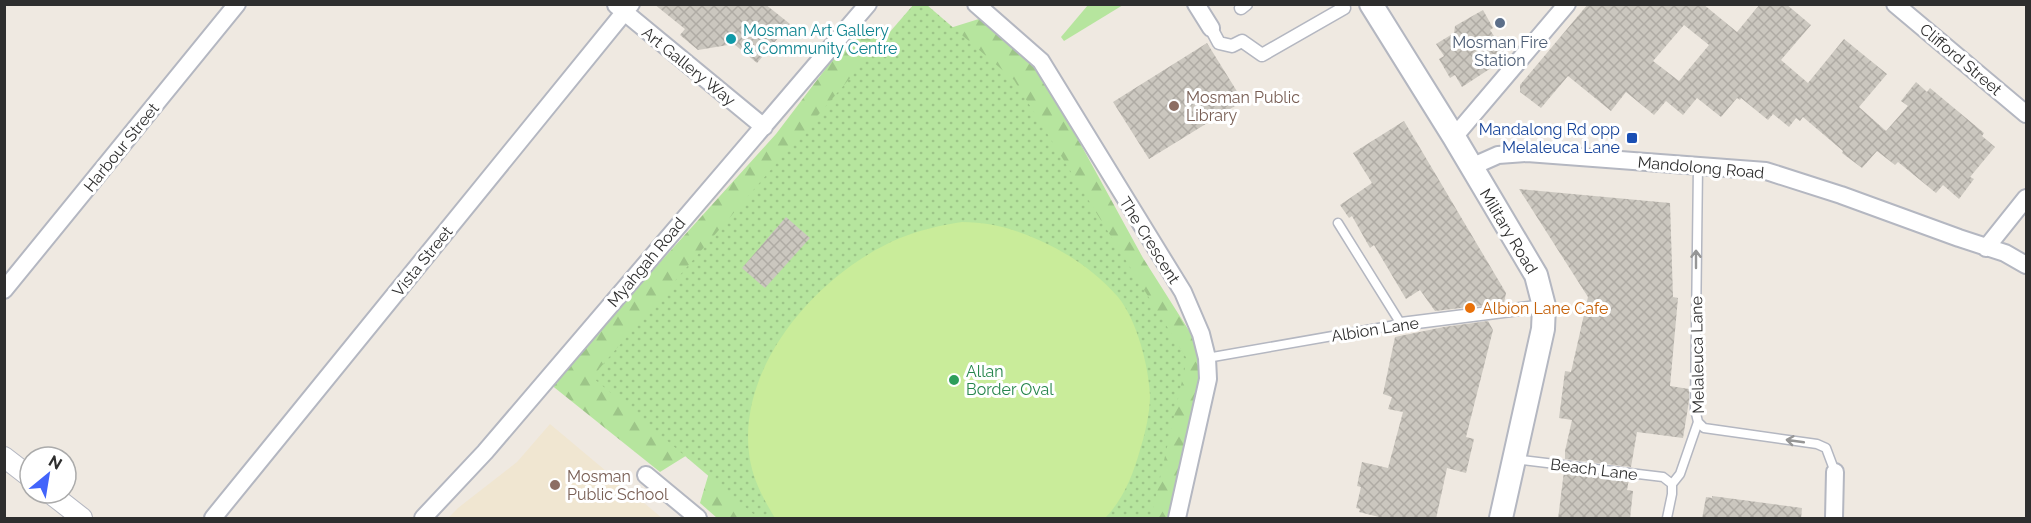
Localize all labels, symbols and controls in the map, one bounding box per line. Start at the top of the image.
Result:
marker: Mosman Fire Station [1493,16,1507,30]
street label: Clifford Street [1916,20,2006,100]
place label: Mosman Art Gallery & Community Centre [743,21,897,58]
street label: Art Gallery Way [638,23,739,110]
marker: Mosman Art Gallery & Community Centre [724,32,738,46]
place label: Mosman Fire Station [1452,33,1548,70]
place label: Mosman Public Library [1186,88,1300,125]
street label: Harbour Street [80,99,163,196]
marker: Mosman Public Library [1167,99,1181,113]
place label: Mandalong Rd opp Melaleuca Lane [1479,120,1620,157]
marker: Mandalong Rd opp Melaleuca Lane [1625,131,1639,145]
street label: Mandolong Road [1637,152,1765,183]
street label: Military Road [1476,185,1541,277]
street label: The Crescent [1115,193,1184,288]
street label: Myahgah Road [603,214,689,311]
street label: Vista Street [388,222,457,300]
one-way arrow [1690,249,1702,269]
street label: Melaleuca Lane [1687,296,1708,414]
place label: Albion Lane Cafe [1482,299,1608,318]
marker: Albion Lane Cafe [1463,301,1477,315]
street label: Albion Lane [1330,313,1420,346]
place label: Allan Border Oval [966,362,1054,399]
marker: Allan Border Oval [947,373,961,387]
one-way arrow [1785,436,1805,447]
north arrow [18,445,78,505]
text: N [45,451,65,474]
street label: Beach Lane [1549,455,1639,484]
place label: Mosman Public School [567,467,669,504]
marker: Mosman Public School [548,478,562,492]

